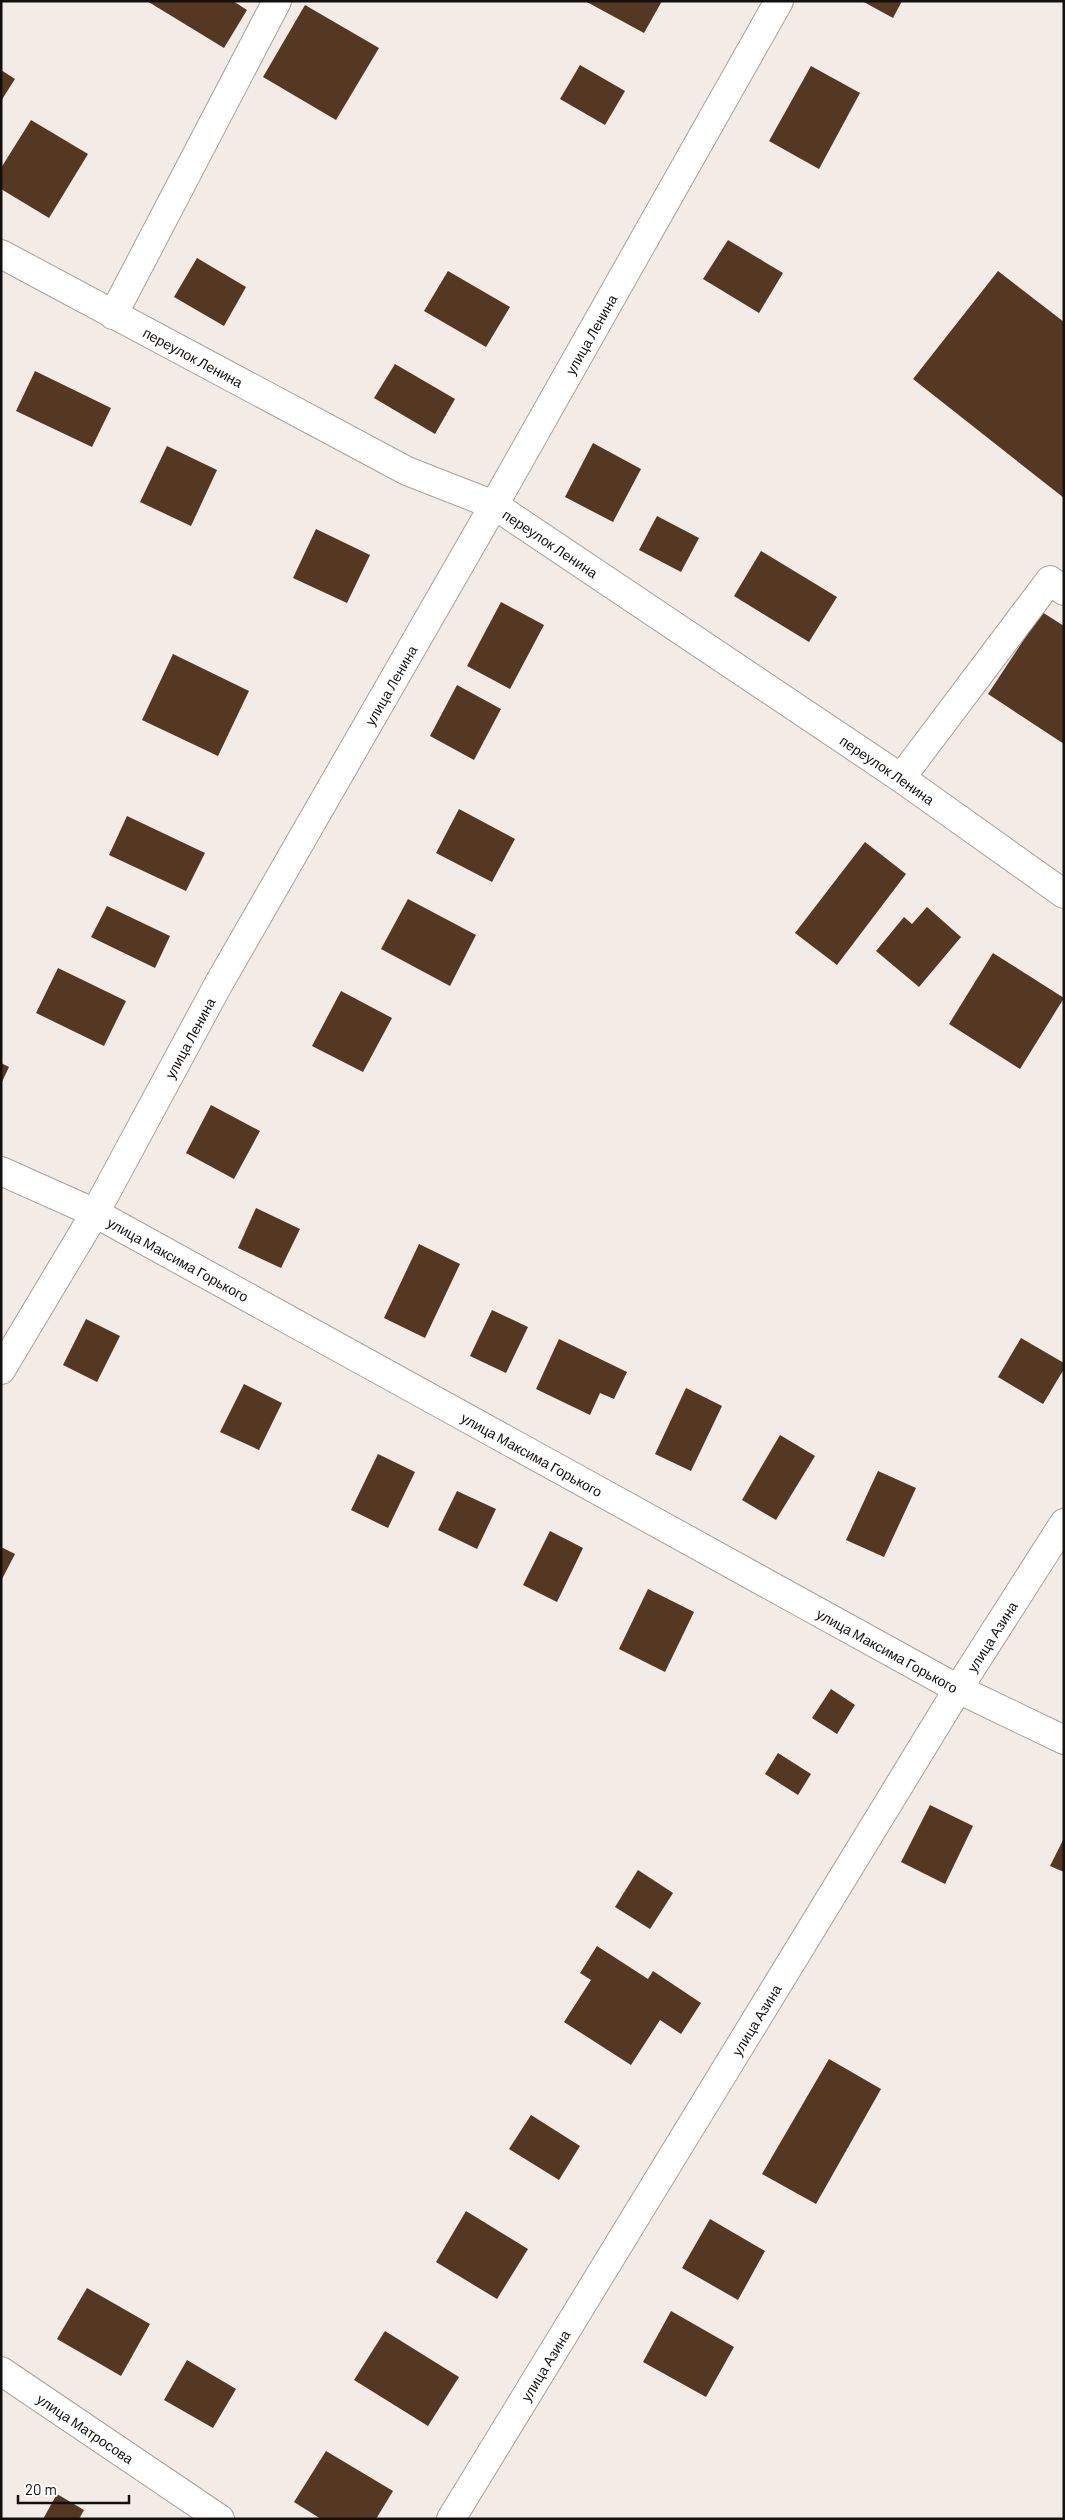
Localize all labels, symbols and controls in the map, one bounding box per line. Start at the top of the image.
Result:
street label: улица Ленина [561,291,620,377]
street label: переулок Ленина [140,323,246,390]
street label: переулок Ленина [500,505,602,581]
street label: улица Ленина [361,642,420,728]
street label: переулок Ленина [837,731,938,808]
street label: улица Ленина [161,994,218,1081]
street label: улица Максима Горького [105,1213,252,1305]
street label: улица Максима Горького [458,1408,606,1500]
street label: улица Азина [963,1598,1021,1675]
street label: улица Максима Горького [814,1604,961,1696]
street label: улица Азина [728,1981,784,2059]
street label: улица Азина [517,2326,573,2404]
street label: улица Матросова [34,2390,137,2467]
scale bar [18,2472,129,2504]
text: 20 m [25,2480,57,2498]

